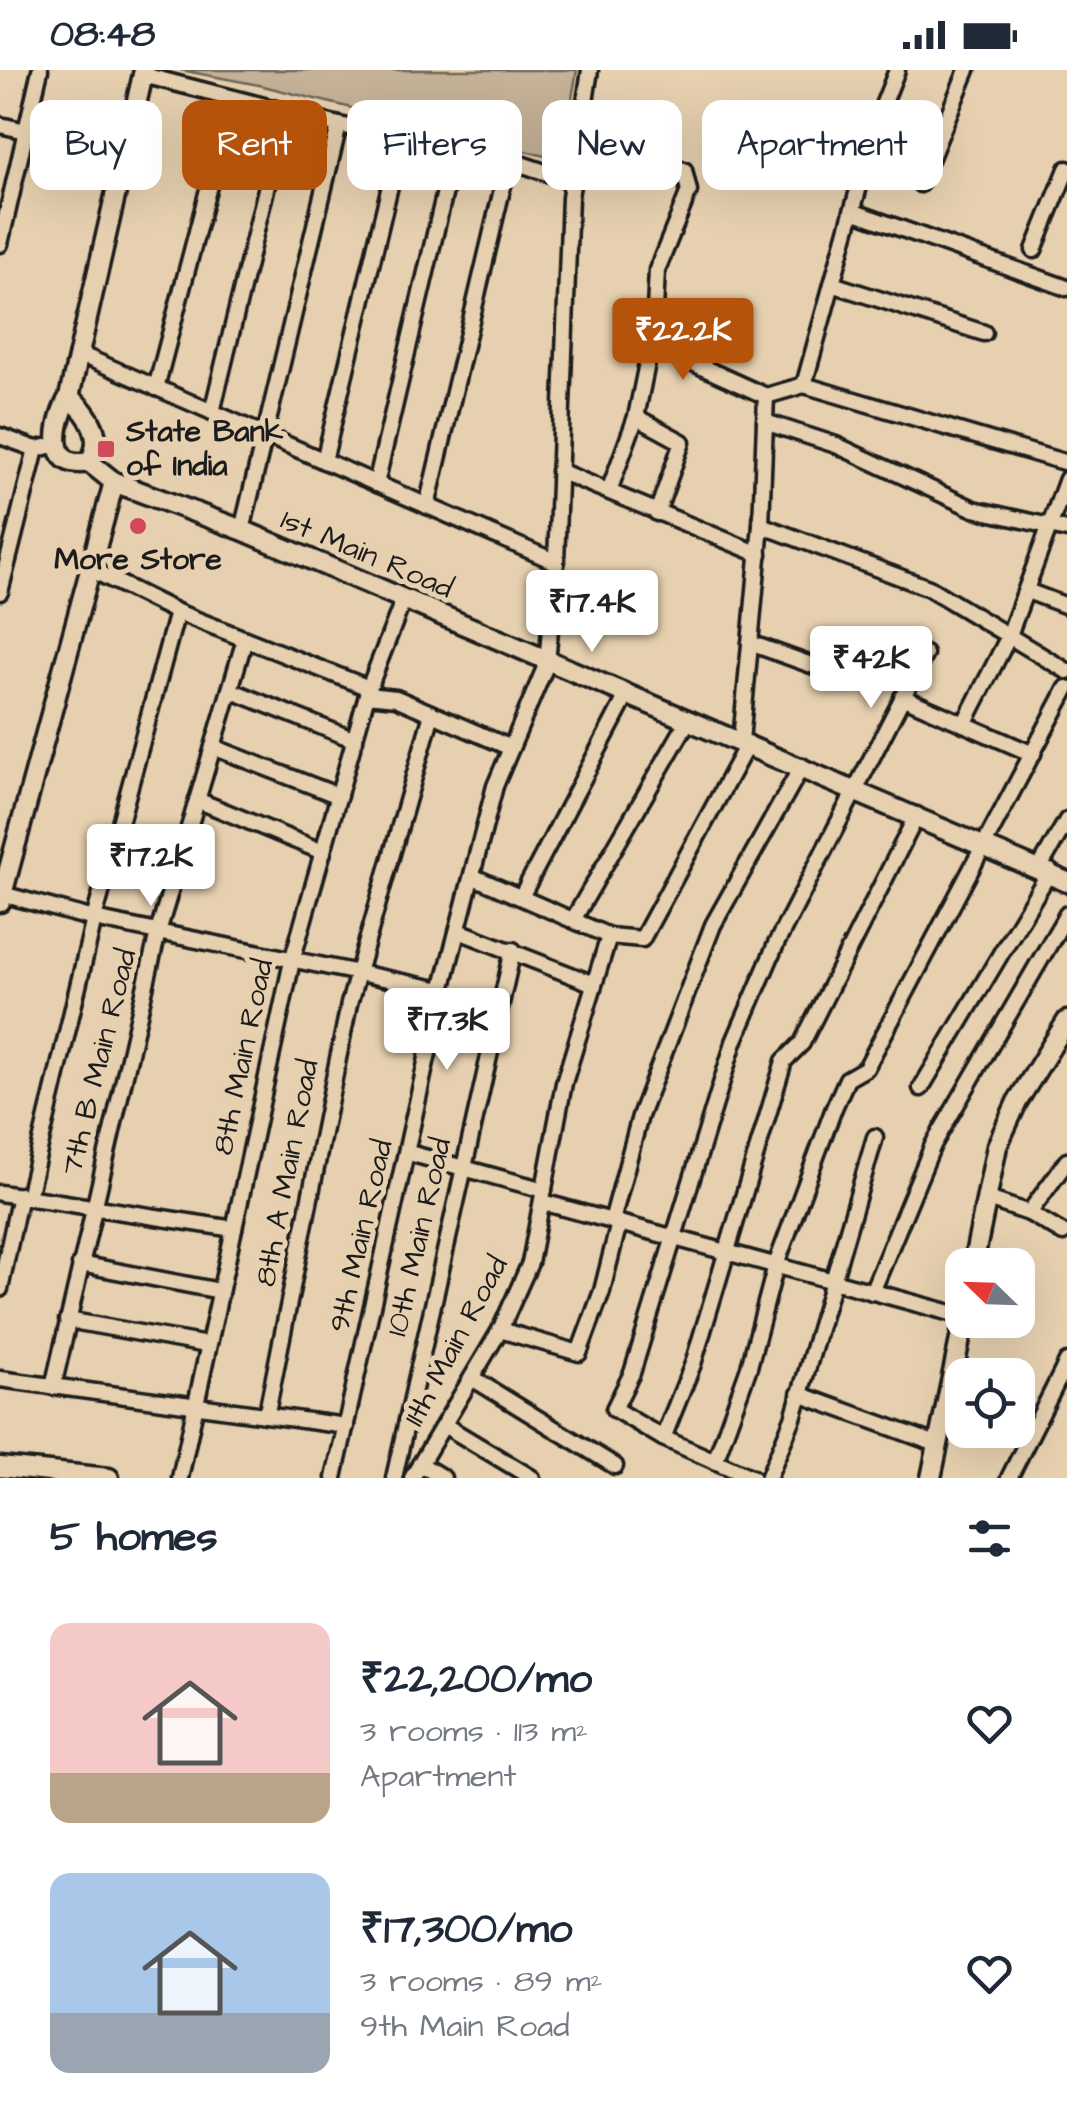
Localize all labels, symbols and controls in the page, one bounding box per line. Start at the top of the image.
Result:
text: 08:48 [50,9,155,61]
chip: Buy [30,100,162,190]
chip: Rent [182,100,327,190]
chip: Filters [347,100,522,190]
chip: New [542,100,682,190]
chip: Apartment [702,100,943,190]
pin: ₹22.2K [602,298,764,383]
text: ₹22.2K [634,308,732,353]
place label: State Bank of India [125,411,284,487]
marker: State Bank of India [95,438,117,460]
street label: 1st Main Road [274,499,460,609]
marker: More Store [127,515,149,537]
place label: More Store [54,539,222,581]
pin: ₹17.4K [511,570,673,655]
text: ₹17.4K [548,580,636,625]
pin: ₹42K [812,626,930,711]
text: ₹42K [832,636,910,681]
pin: ₹17.2K [70,824,232,909]
text: ₹17.2K [109,834,193,879]
street label: 7th B Main Road [51,945,147,1179]
street label: 8th Main Road [202,955,284,1159]
pin: ₹17.3K [366,988,528,1073]
text: ₹17.3K [406,998,488,1043]
street label: 8th A Main Road [244,1056,330,1290]
street label: 10th Main Road [376,1134,462,1340]
street label: 9th Main Road [318,1135,404,1337]
street label: 11th Main Road [394,1248,518,1434]
north arrow [945,1248,1035,1338]
map controls [945,1248,1035,1448]
button: locate [945,1358,1035,1448]
text: 5 homes [50,1509,217,1567]
icon: filters [962,1511,1017,1566]
text: ₹22,200/mo [360,1651,592,1709]
icon: home [130,1663,250,1783]
icon: heart [962,1696,1017,1751]
text: 3 rooms · 113 m² [360,1709,588,1754]
text: Apartment [360,1754,516,1799]
text: ₹17,300/mo [360,1901,573,1959]
icon: home [130,1913,250,2033]
icon: heart [962,1946,1017,2001]
text: 3 rooms · 89 m² [360,1959,603,2004]
text: 9th Main Road [360,2004,570,2049]

